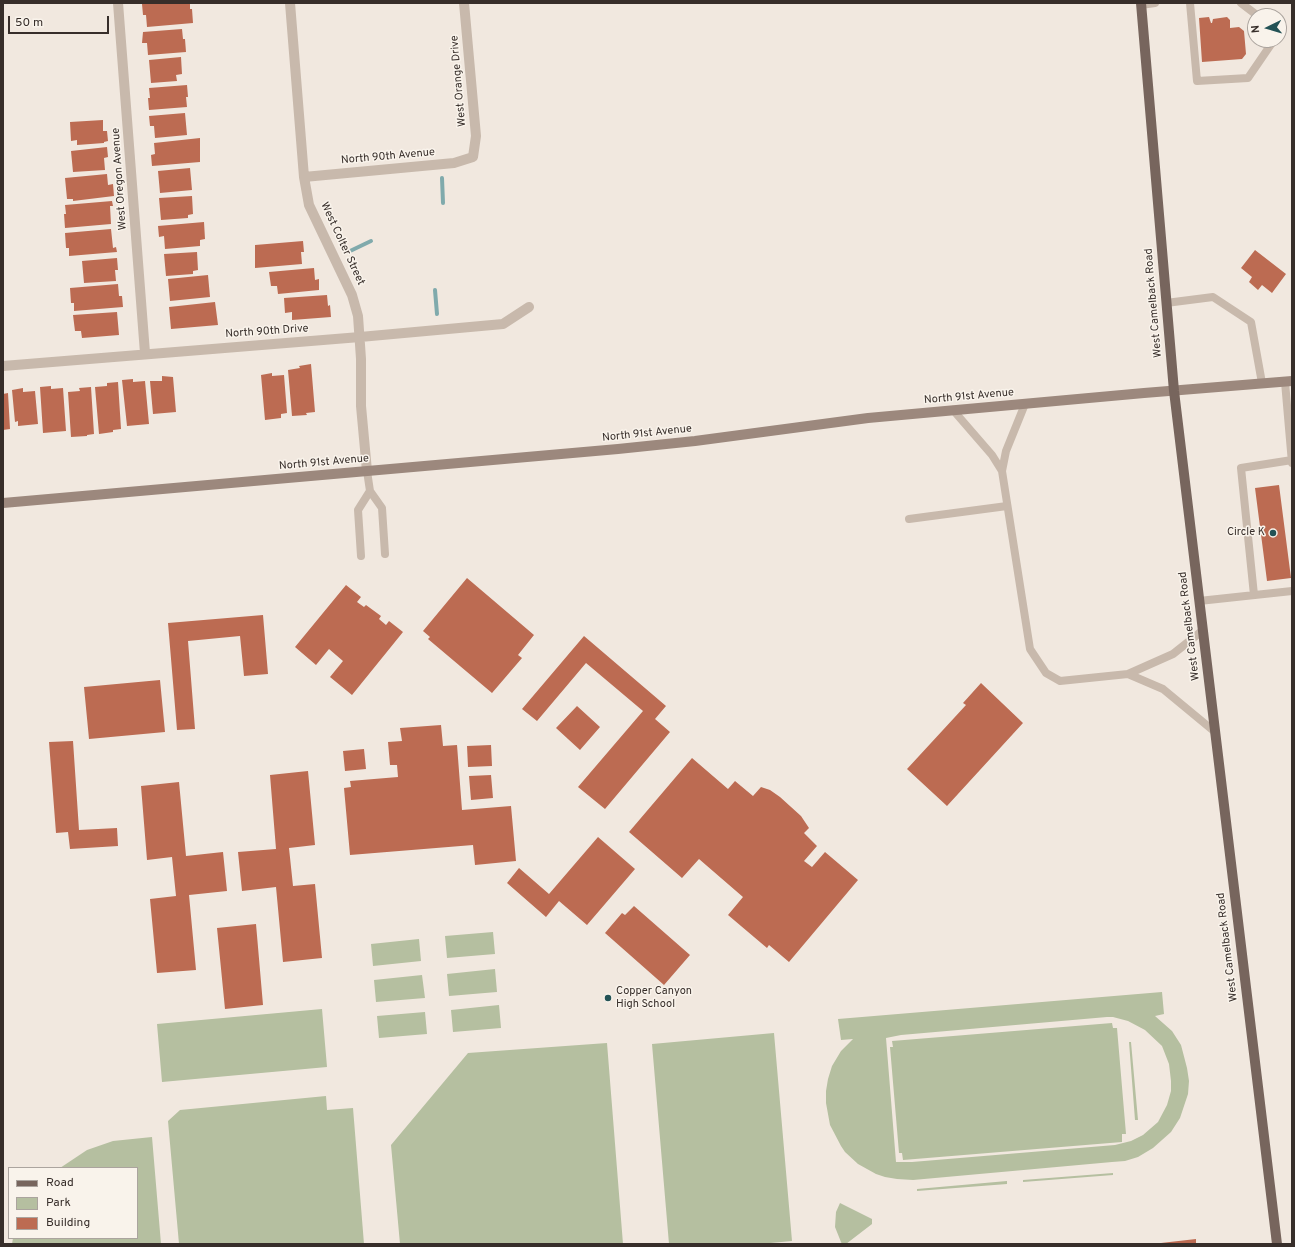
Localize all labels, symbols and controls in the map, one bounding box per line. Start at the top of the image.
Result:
scale bar [10,8,111,34]
north arrow [1247,8,1287,48]
text: 50 m [15,15,43,31]
text: N [1249,24,1263,34]
street label: West Orange Drive [448,35,470,127]
street label: West Oregon Avenue [110,127,130,231]
street label: North 90th Avenue [341,146,435,168]
street label: West Colter Street [317,200,367,288]
street label: West Camelback Road [1143,248,1165,358]
street label: North 90th Drive [225,323,309,341]
street label: North 91st Avenue [924,387,1014,407]
street label: North 91st Avenue [602,423,692,445]
street label: North 91st Avenue [279,453,369,473]
place label: Circle K [1227,526,1265,540]
marker: Circle K [1268,528,1278,538]
street label: West Camelback Road [1177,571,1203,681]
street label: West Camelback Road [1215,892,1241,1002]
place label: Copper Canyon High School [616,985,692,1011]
marker: Copper Canyon High School [603,993,613,1003]
legend [8,1167,138,1239]
text: Road [46,1175,74,1191]
text: Park [46,1195,71,1211]
text: Building [46,1215,90,1231]

